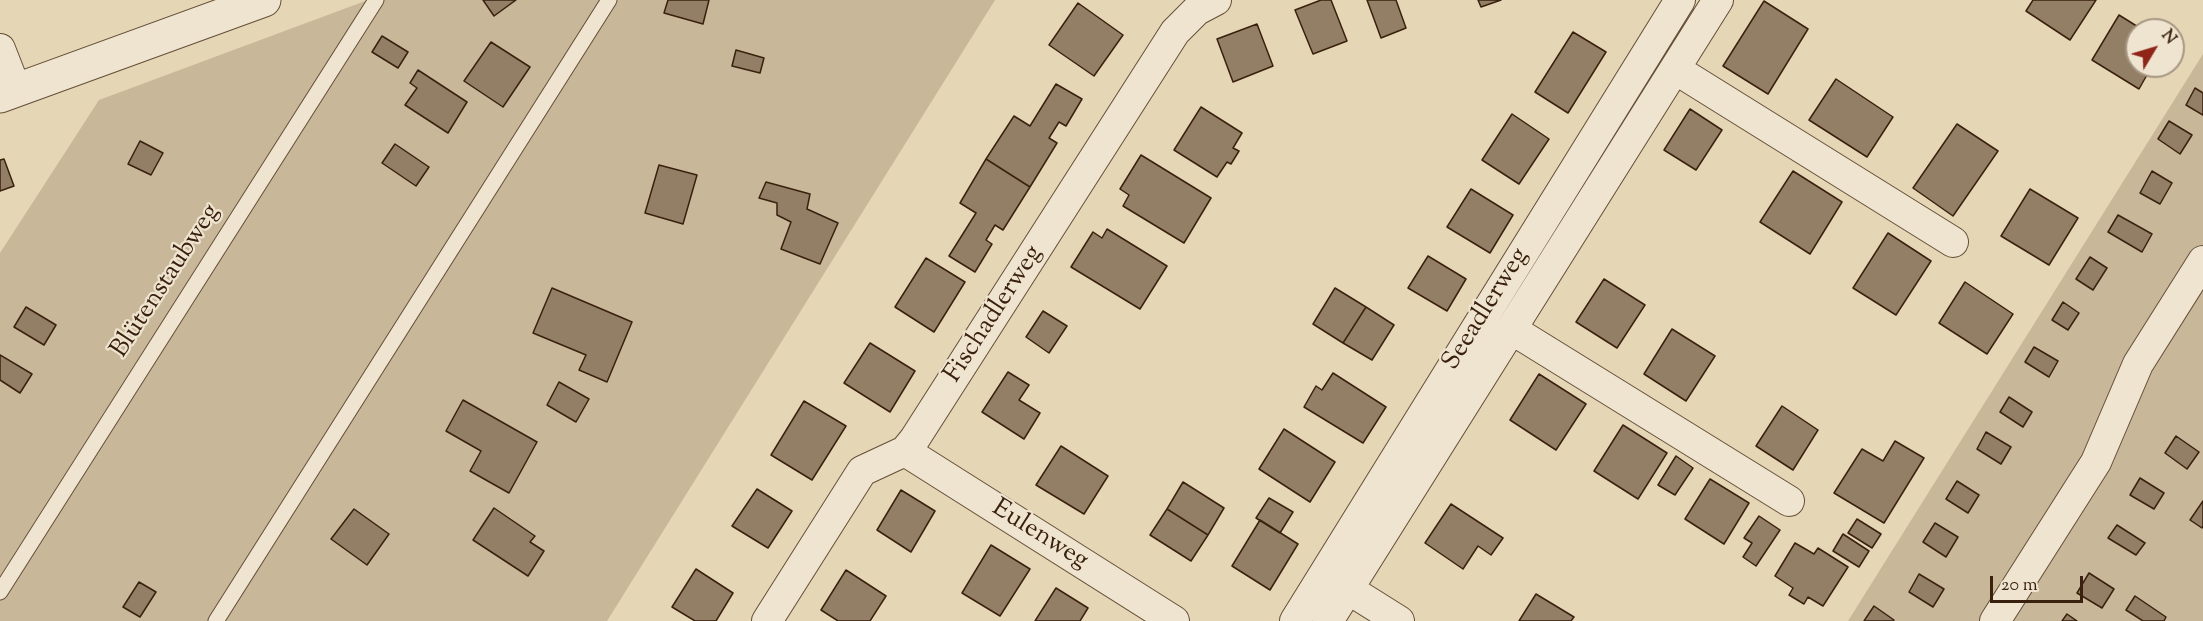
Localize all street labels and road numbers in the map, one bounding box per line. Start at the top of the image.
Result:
street label: Blütenstaubweg [106,199,228,365]
street label: Fischadlerweg [939,241,1051,389]
street label: Seeadlerweg [1437,243,1537,377]
street label: Eulenweg [985,494,1093,578]

